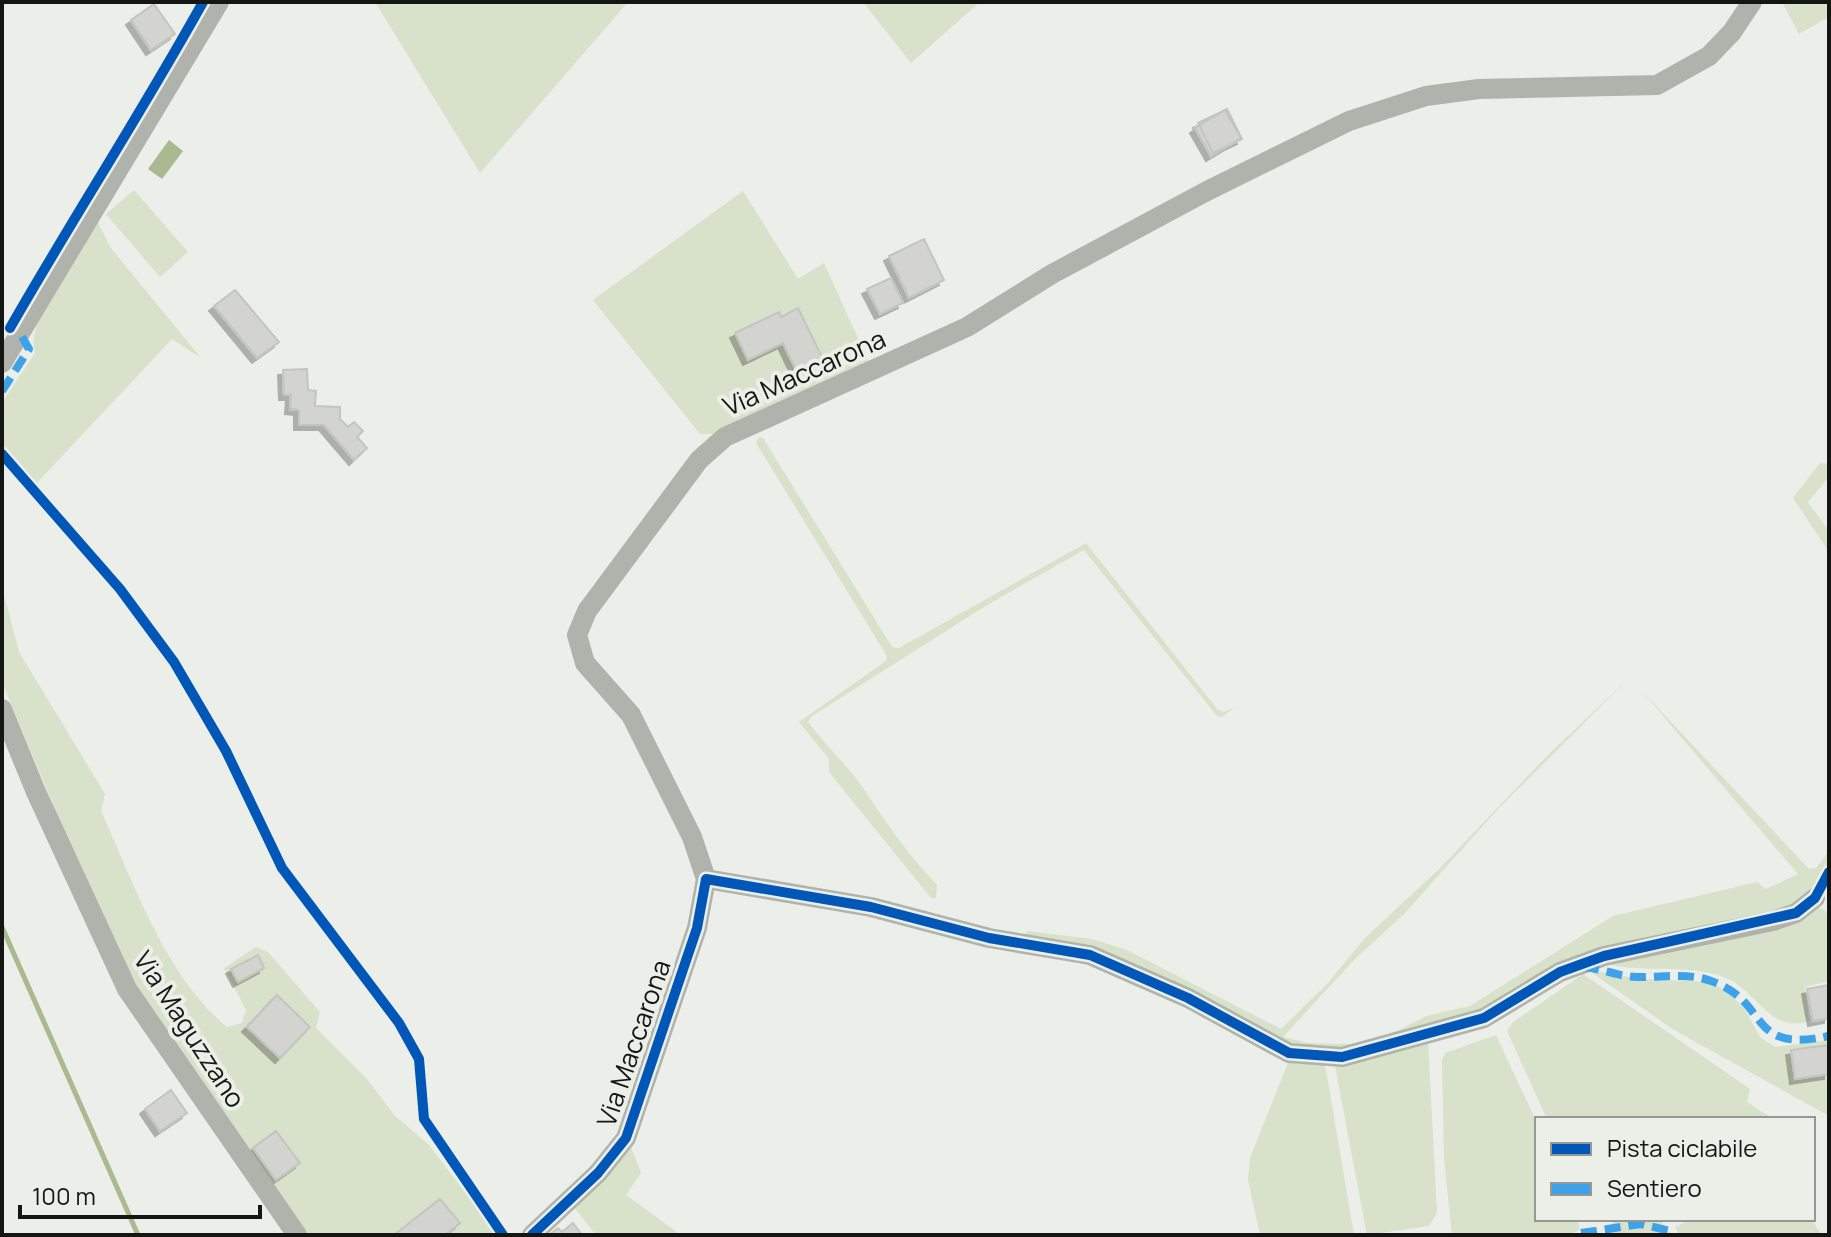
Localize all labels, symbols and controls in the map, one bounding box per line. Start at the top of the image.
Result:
street label: Via Maccarona [717,320,891,424]
street label: Via Maguzzano [126,944,254,1114]
street label: Via Maccarona [588,955,678,1131]
legend [1535,1117,1815,1221]
text: Pista ciclabile [1607,1131,1757,1164]
scale bar [20,1169,260,1219]
text: Sentiero [1607,1171,1702,1204]
text: 100 m [32,1179,96,1212]

